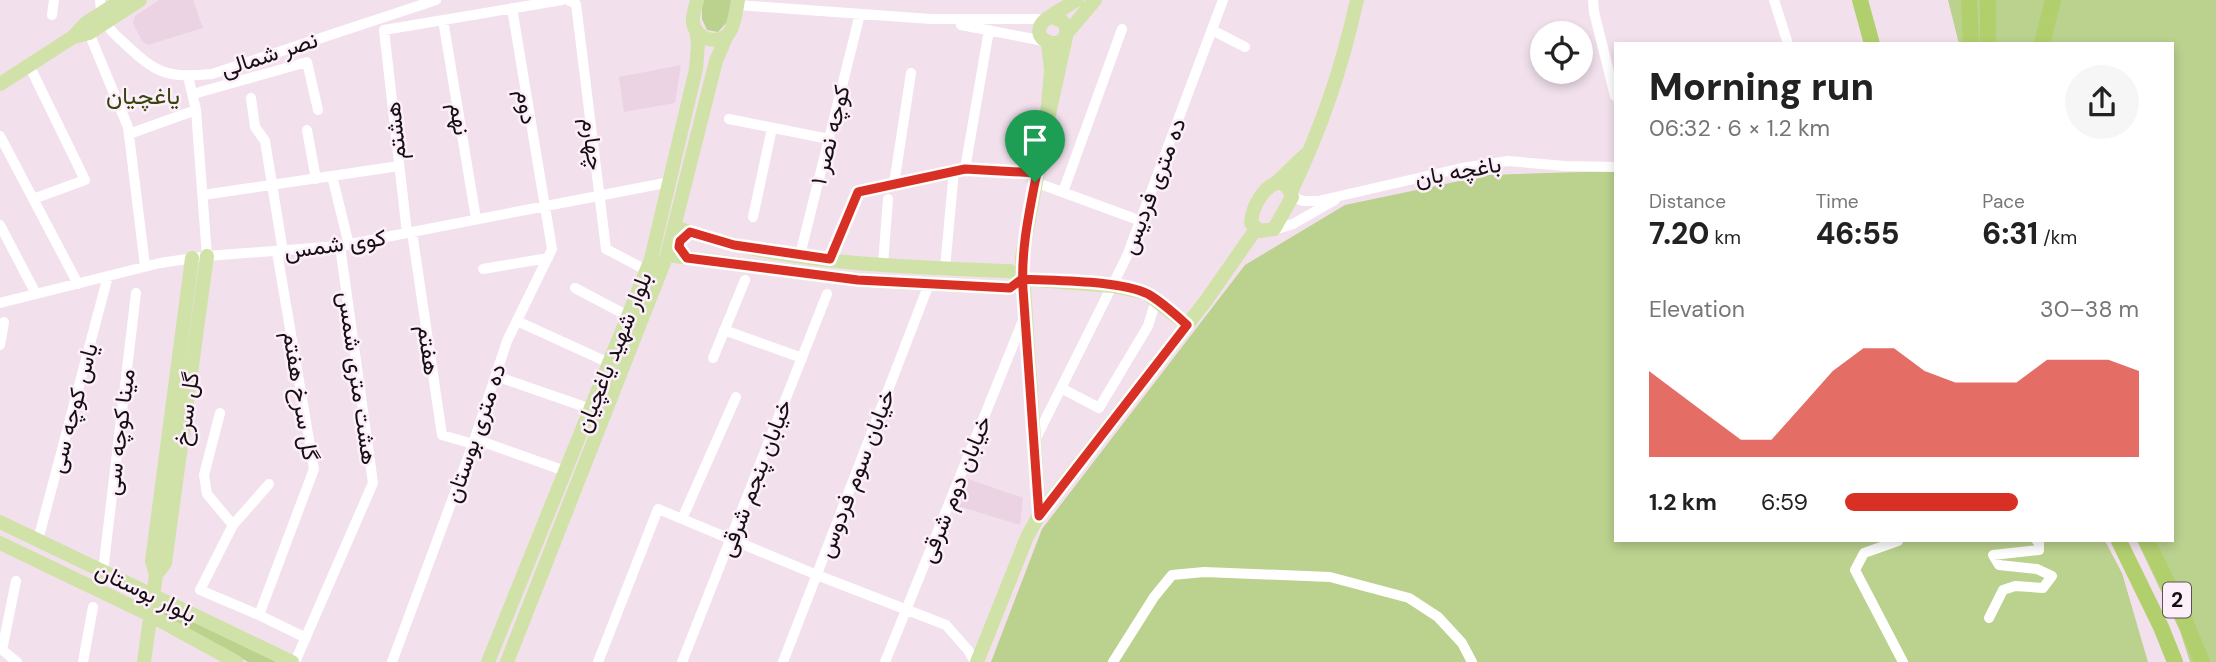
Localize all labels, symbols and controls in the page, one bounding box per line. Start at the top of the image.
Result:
map controls [1530,21,1593,84]
button: locate [1530,21,1593,84]
street label: نصر شمالی [217,24,321,84]
text: Morning run [1649,62,1874,112]
button: share [2065,65,2139,139]
district label: یاغچیان [106,80,180,112]
street label: کوچه نصر ۱ [803,82,858,188]
street label: دوم [509,87,545,127]
street label: هشتم [377,100,413,162]
street label: نهم [443,101,477,137]
pin [1005,110,1065,182]
text: 06:32 · 6 × 1.2 km [1649,113,1830,143]
street label: ده متری فردیس [1113,114,1193,258]
street label: چهارم [574,116,611,172]
icon: arrive [1016,121,1054,159]
street label: باغچه بان [1413,149,1504,194]
text: Distance [1649,189,1726,214]
text: Time [1816,189,1859,214]
text: Pace [1982,189,2025,214]
text: 7.20 [1649,214,1709,253]
text: 46:55 [1816,214,1900,253]
text: 6:31 [1982,214,2038,253]
street label: کوی شمس [282,222,388,266]
text: km [1709,225,1741,250]
text: /km [2038,225,2077,250]
street label: بلوار شهید یاغچیان [567,267,660,437]
street label: هشت متری شمس [331,290,385,466]
text: Elevation [1649,294,1745,324]
text: 30–38 m [2040,294,2139,324]
street label: هفتم [411,323,447,377]
street label: گل سرخ هفتم [275,329,326,463]
street label: یاس کوچه سی [41,340,106,477]
street label: ده متری بوستان [437,360,513,506]
street label: مینا کوچه سی [96,367,143,497]
street label: گل سرخ [166,370,207,448]
street label: خیابان سوم فردوس [810,384,902,562]
street label: خیابان پنجم شرقی [711,395,800,561]
street label: خیابان دوم شرقی [912,411,998,567]
text: 1.2 km [1649,487,1717,517]
text: 6:59 [1761,487,1808,517]
street label: بلوار بوستان [90,555,202,629]
road number: 2 [2163,582,2191,618]

